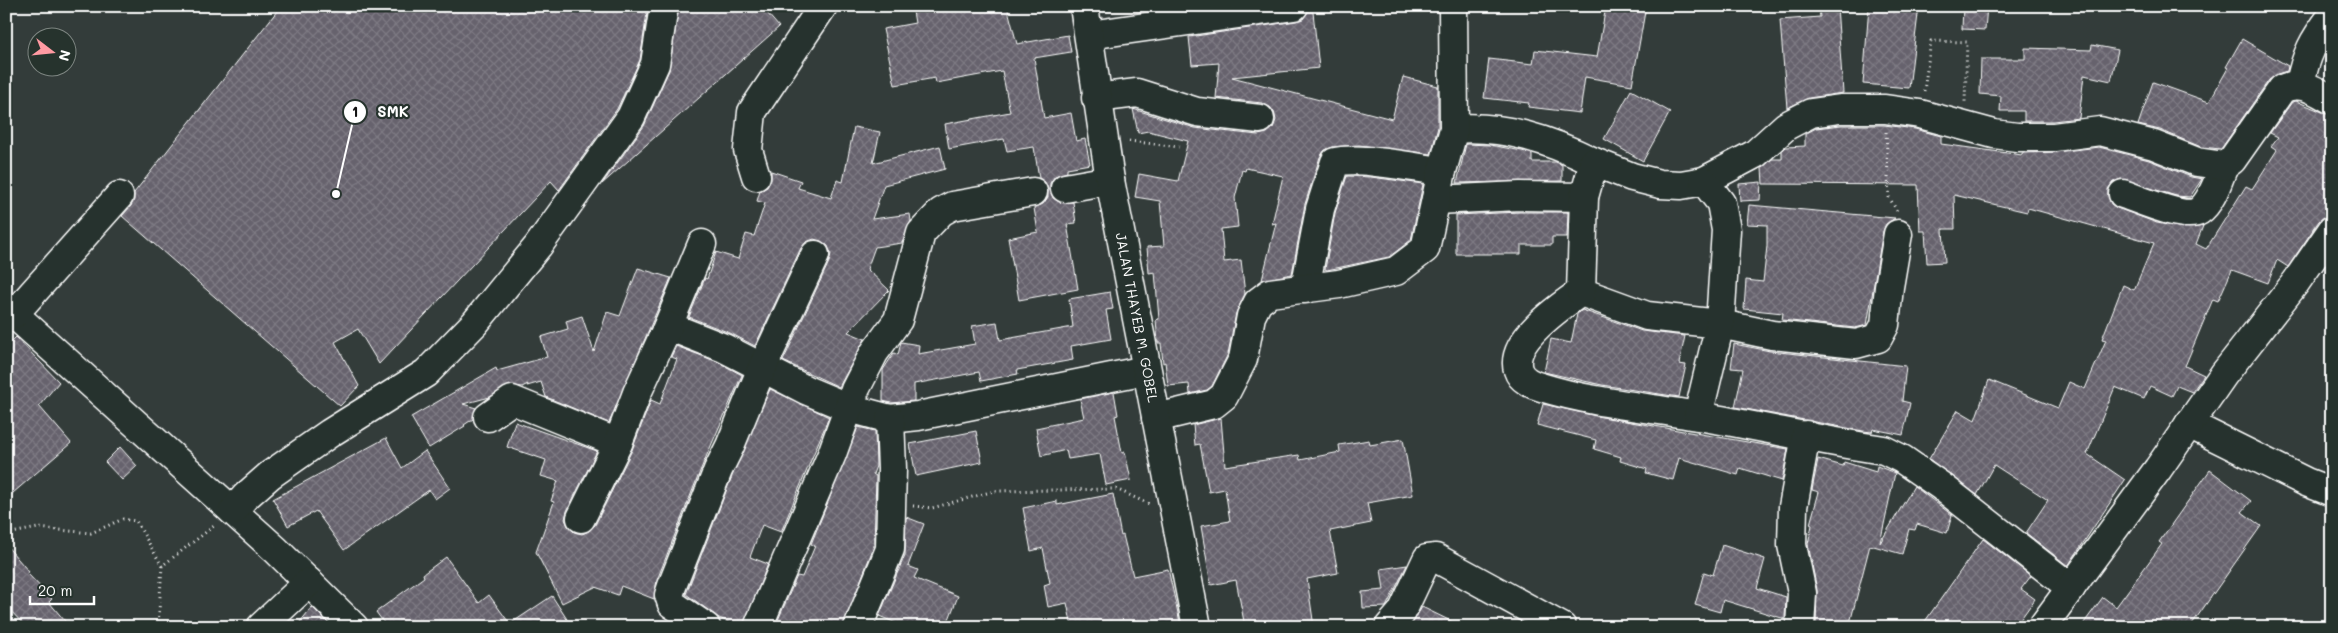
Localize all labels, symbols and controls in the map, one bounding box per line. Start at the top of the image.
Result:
north arrow [28,28,78,78]
text: N [54,48,76,63]
callout: SMK [342,97,419,127]
text: 1 [352,101,358,121]
text: SMK [377,101,409,121]
street label: JALAN THAYEB M. GOBEL [1111,231,1163,405]
scale bar [30,573,94,605]
text: 20 m [38,580,72,600]

